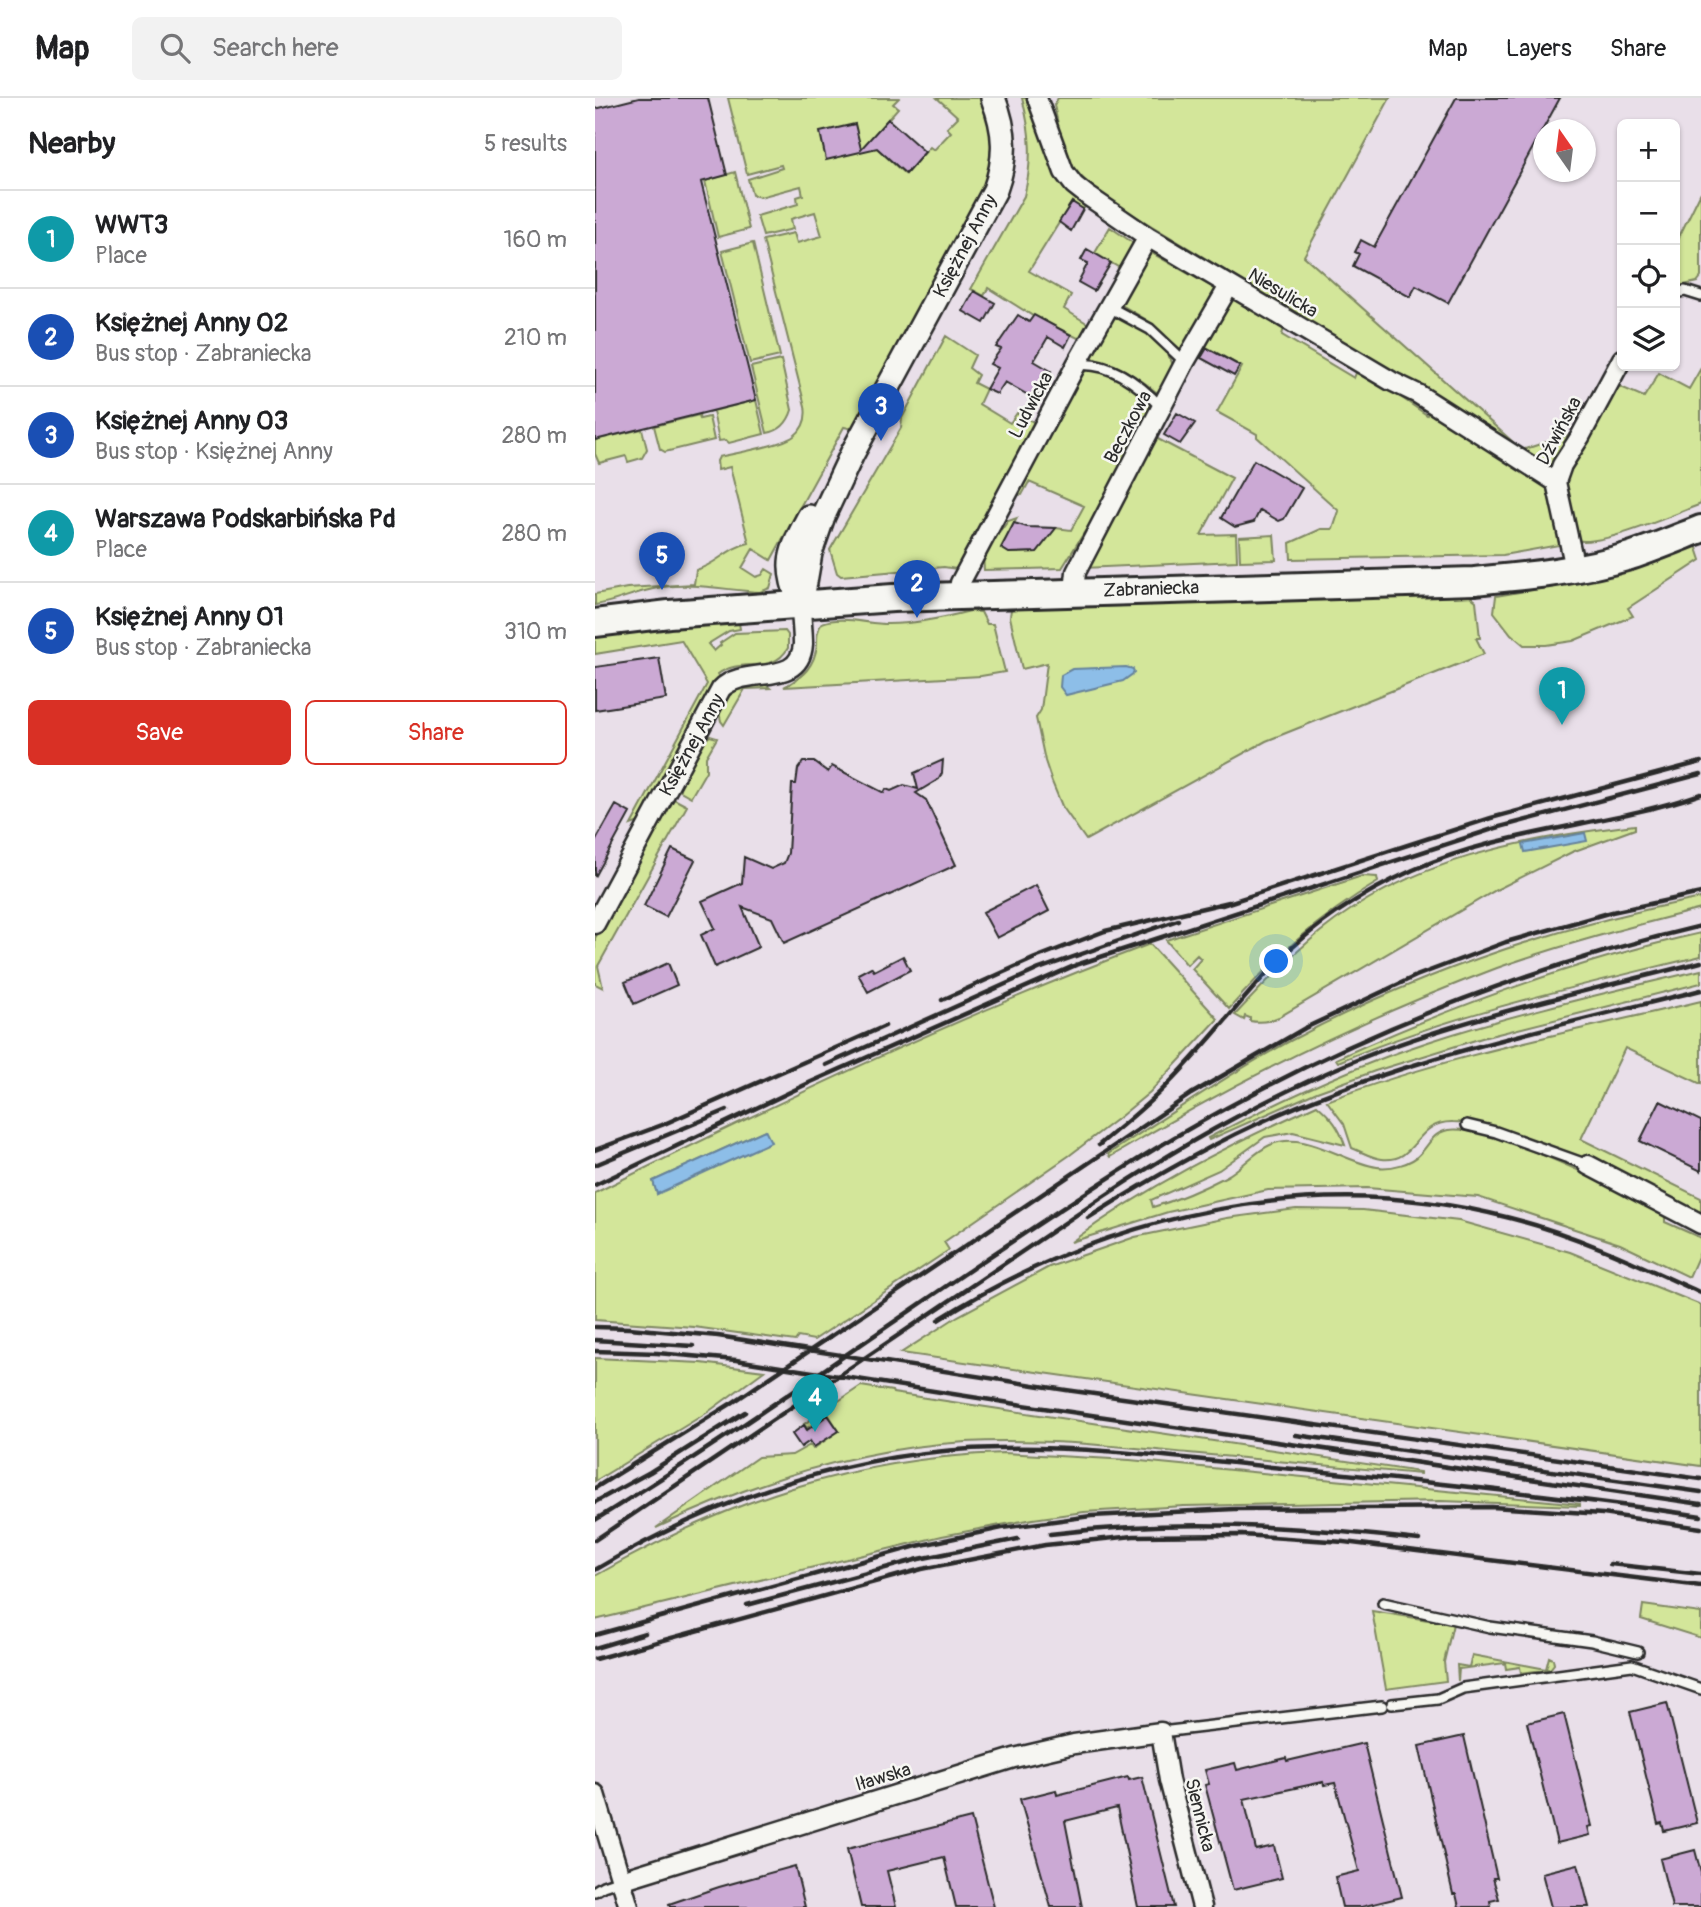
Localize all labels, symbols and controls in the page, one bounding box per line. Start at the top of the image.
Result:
search box [132,17,622,80]
text: Map [35,28,90,69]
icon: search [156,29,194,67]
text: Search here [212,32,339,64]
text: Map [1428,34,1468,63]
text: Layers [1506,34,1572,63]
text: Share [1610,34,1666,63]
north arrow [1533,119,1596,182]
map controls [1617,119,1680,371]
button: + [1617,119,1680,182]
text: Nearby [28,125,115,162]
text: 5 results [484,129,567,158]
button: − [1617,182,1680,245]
street label: Księżnej Anny [928,190,1002,302]
text: WWT3 [95,209,168,241]
text: 1 [47,225,56,254]
text: 160 m [503,225,567,254]
text: Place [95,241,147,270]
button: locate [1617,245,1680,308]
street label: Niesulicka [1244,263,1323,323]
text: Księżnej Anny 02 [95,307,288,339]
button: layers [1617,308,1680,371]
text: 2 [45,323,57,352]
text: 210 m [504,323,567,352]
text: Bus stop · Zabraniecka [95,339,312,368]
street label: Ludwicka [1003,367,1059,443]
pin: 3 [858,383,904,441]
street label: Beczkowa [1099,386,1157,468]
street label: Dźwińska [1531,392,1587,469]
text: Księżnej Anny 03 [95,405,288,437]
text: 3 [45,421,57,450]
text: 280 m [501,421,567,450]
text: Bus stop · Księżnej Anny [95,437,333,466]
text: Warszawa Podskarbińska Pd [95,503,396,535]
text: 4 [44,519,58,548]
text: 280 m [501,519,567,548]
pin: 5 [639,532,685,590]
text: Place [95,535,147,564]
pin: 2 [894,560,940,618]
street label: Zabraniecka [1103,575,1200,603]
text: Księżnej Anny 01 [95,601,284,633]
text: 5 [45,617,57,646]
text: 310 m [504,617,567,646]
text: Bus stop · Zabraniecka [95,633,312,662]
pin: 1 [1539,667,1585,725]
street label: Księżnej Anny [654,690,730,800]
button: Save [28,700,291,765]
button: Share [305,700,567,765]
your location [1259,944,1293,978]
pin: 4 [792,1374,838,1432]
street label: Iławska [852,1757,914,1797]
street label: Siennicka [1179,1776,1221,1854]

